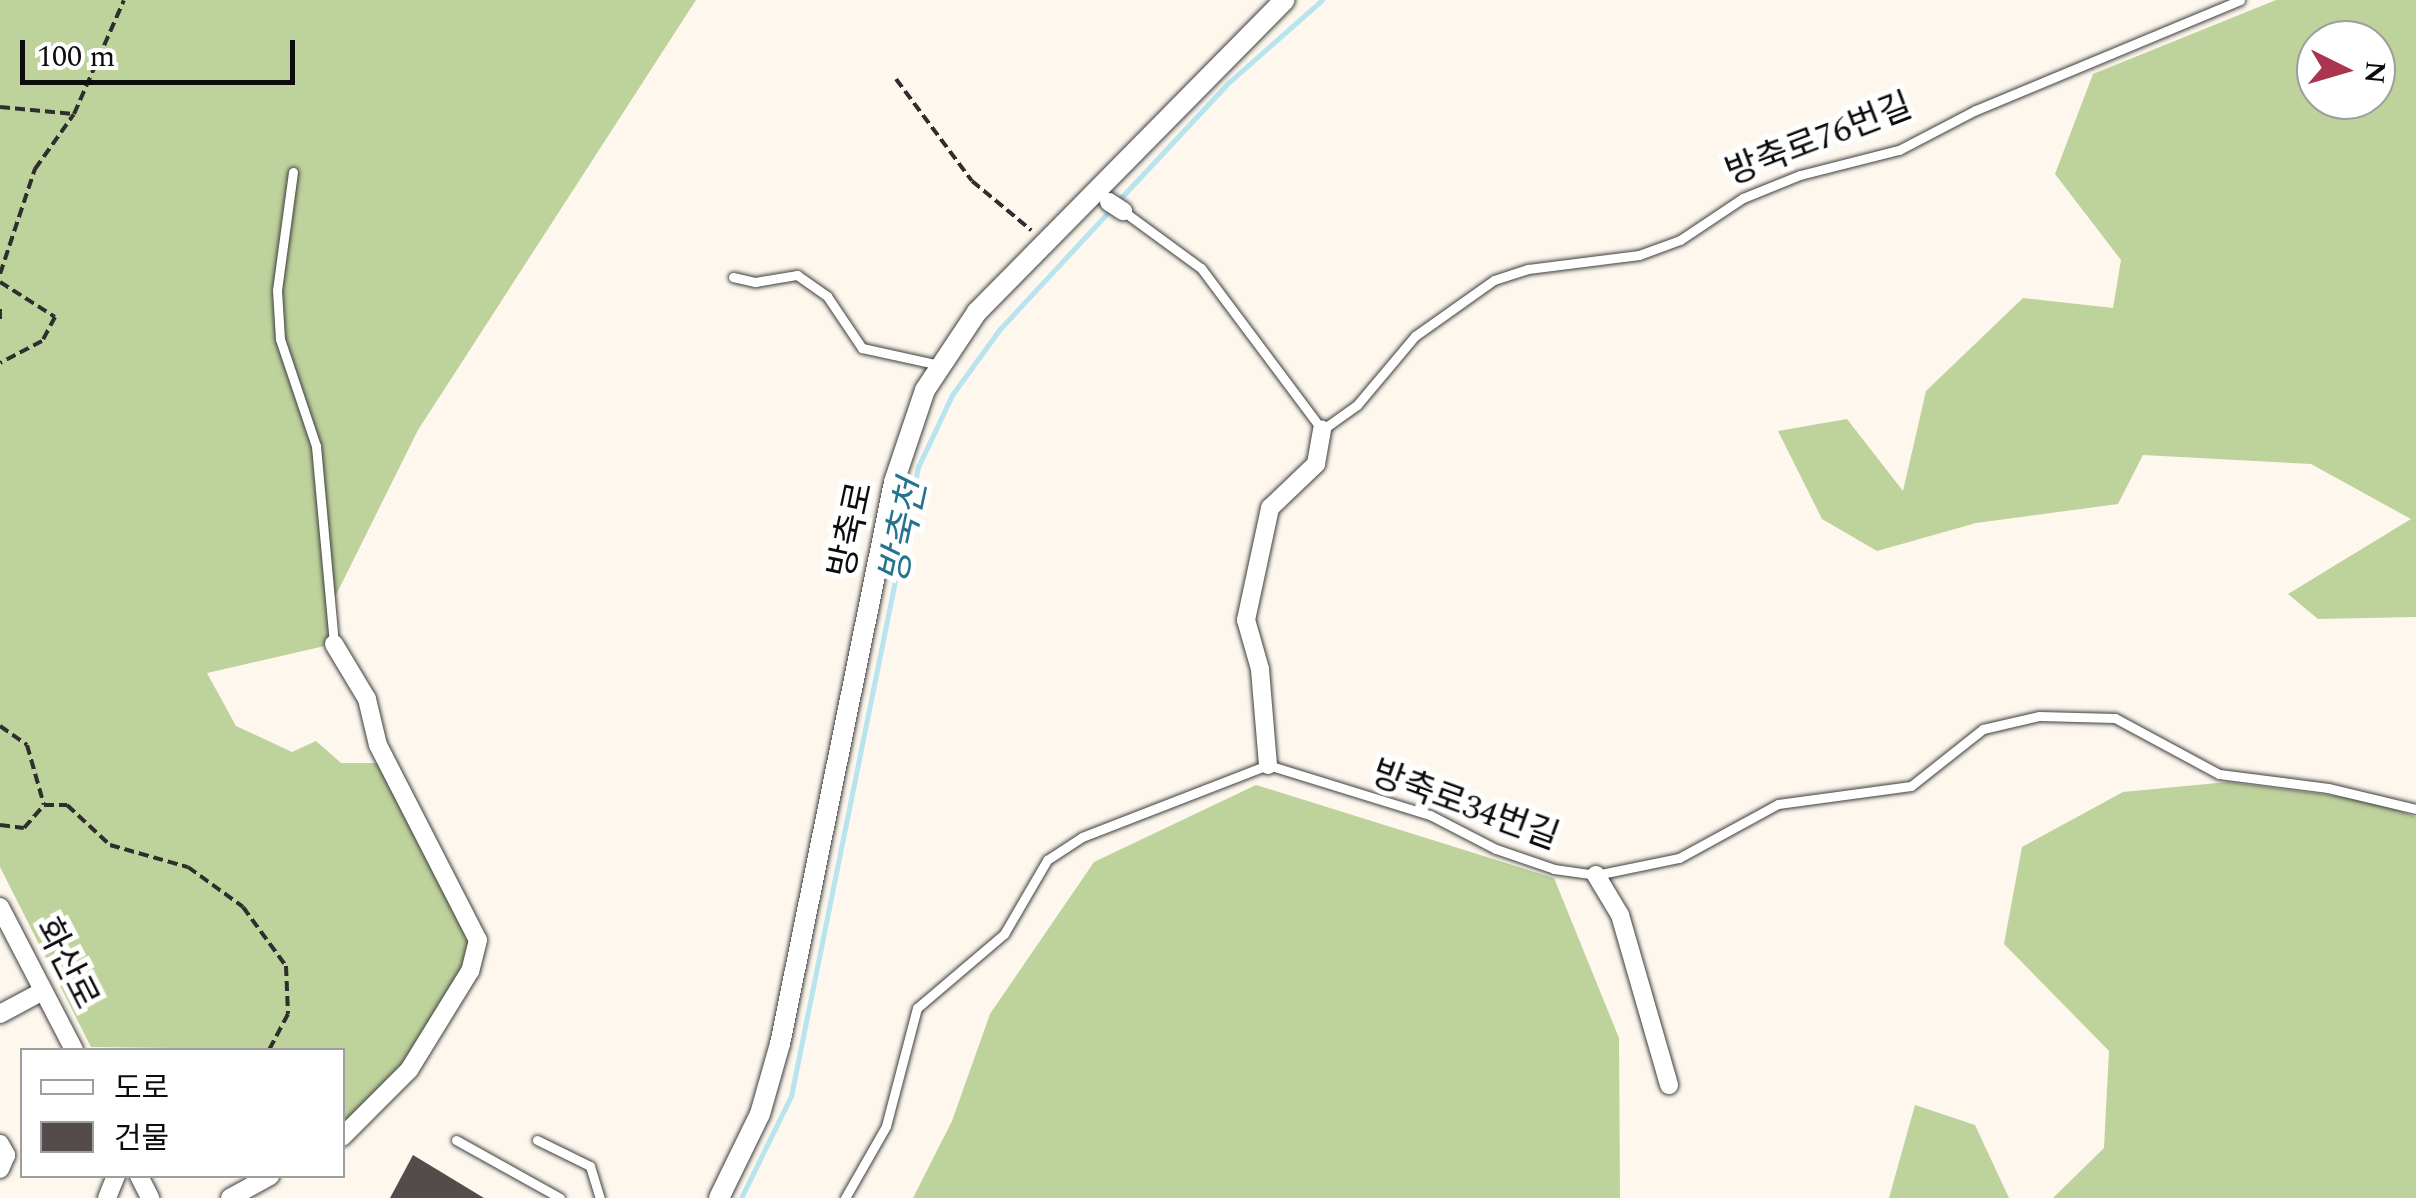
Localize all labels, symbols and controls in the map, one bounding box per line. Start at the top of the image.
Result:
scale bar [25,20,300,82]
north arrow [2296,20,2396,120]
text: 100 m [37,34,115,80]
text: N [2352,59,2397,86]
street label: 방축로76번길 [1720,85,1918,195]
water label: 방축천 [872,476,938,588]
street label: 방축로 [821,478,883,582]
street label: 방축로34번길 [1366,753,1564,859]
street label: 화산로 [25,911,107,1017]
legend [20,1048,345,1178]
text: 도로 [114,1066,169,1112]
text: 건물 [114,1116,169,1162]

